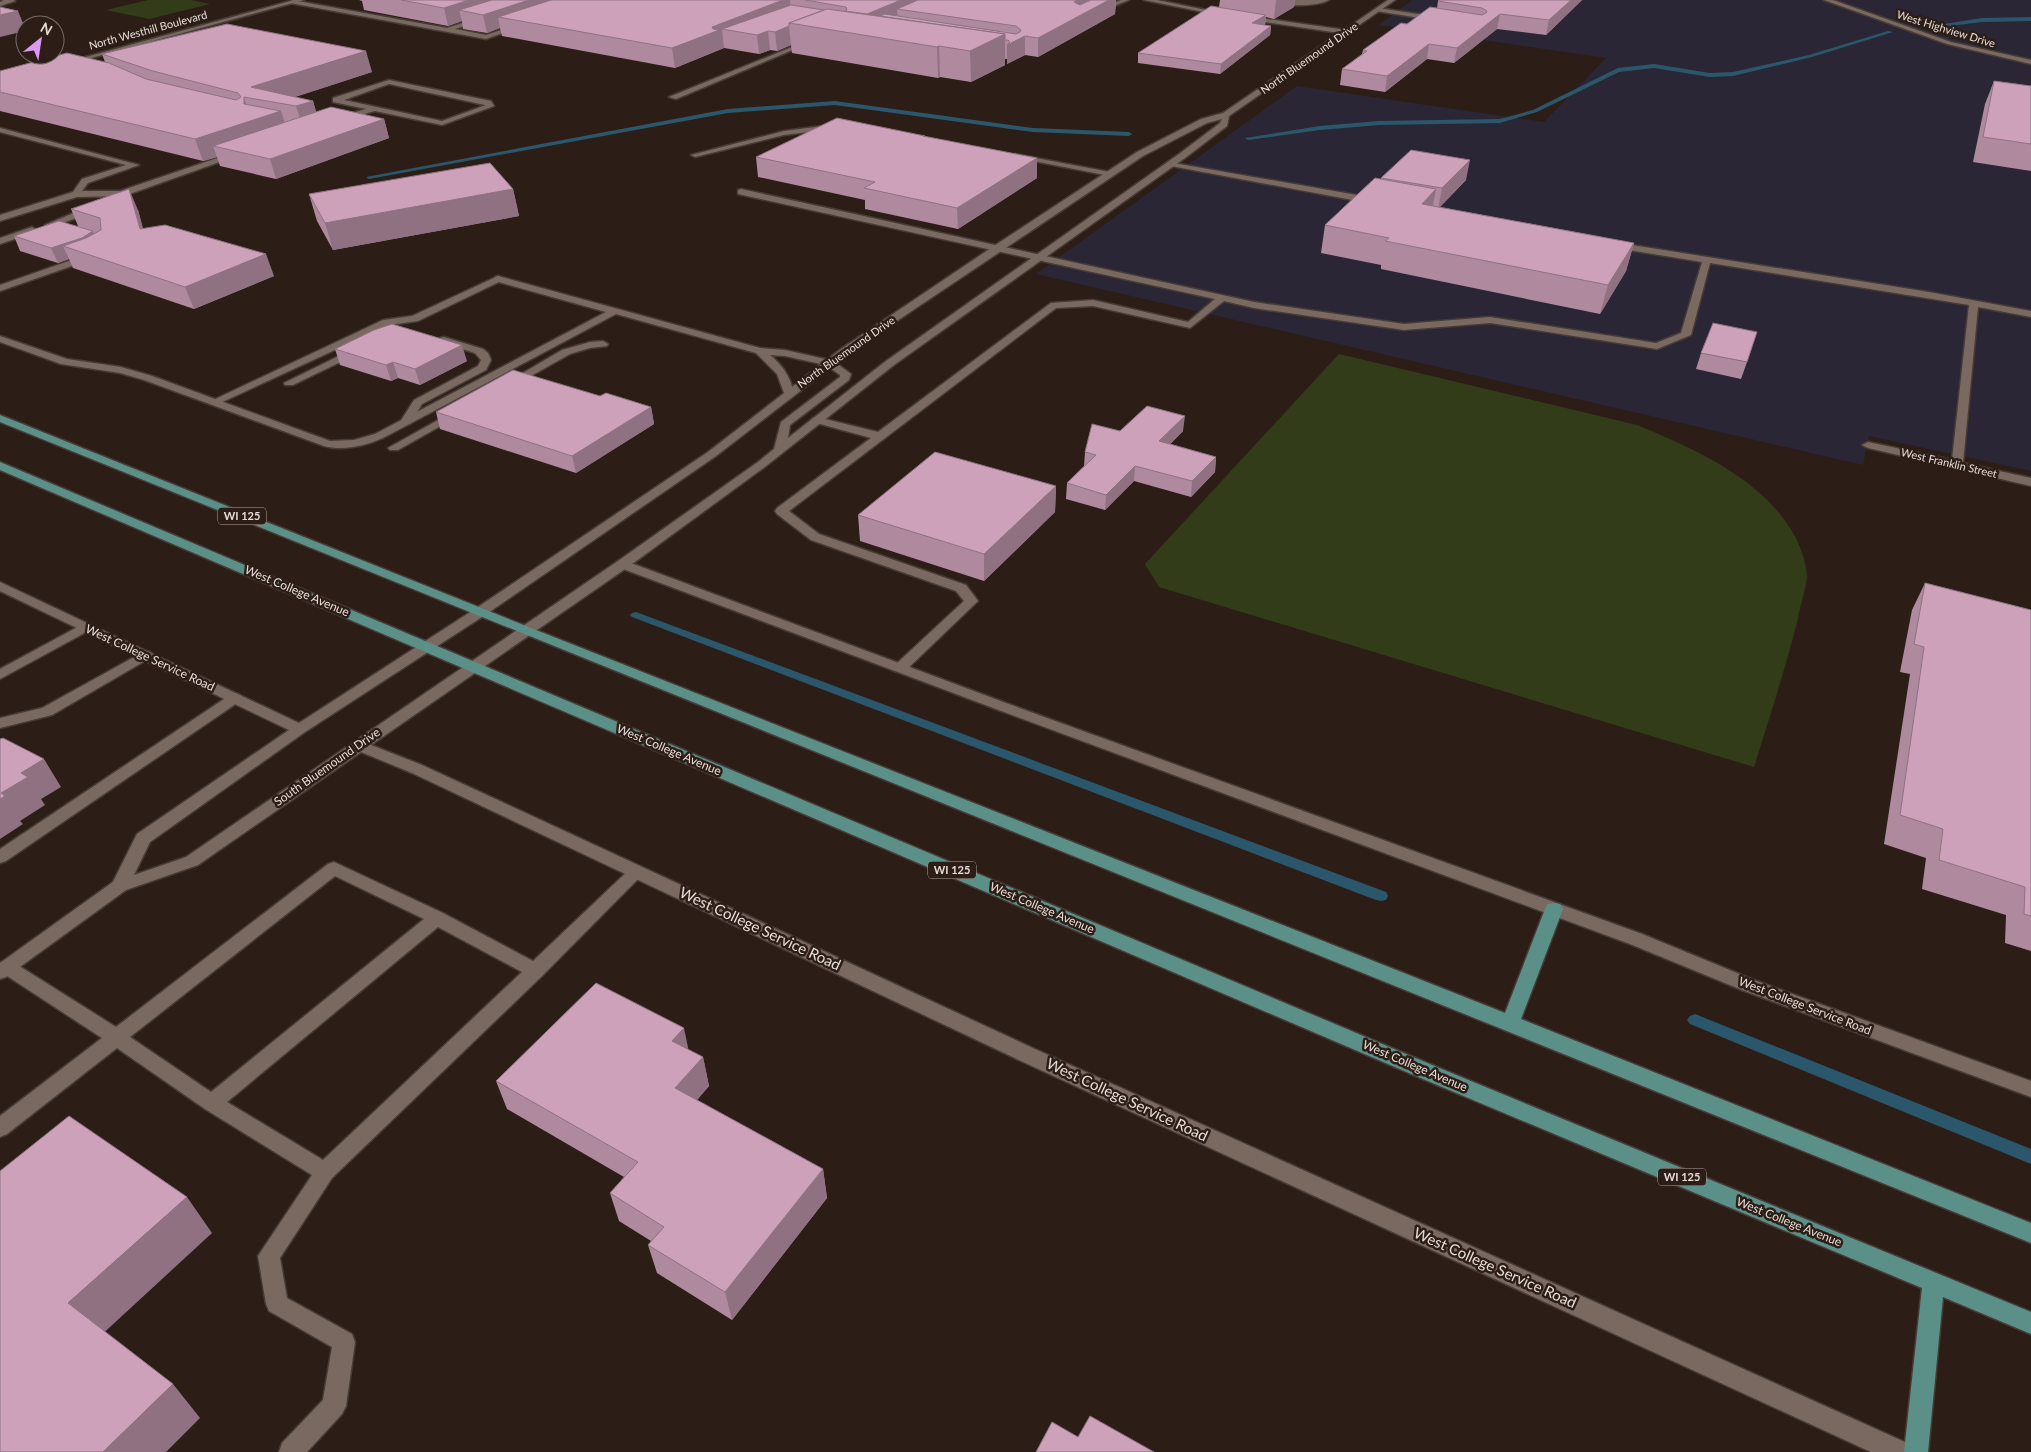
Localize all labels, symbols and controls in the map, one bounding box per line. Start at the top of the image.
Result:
street label: North Westhill Boulevard [87,7,208,52]
street label: West Highview Drive [1895,7,1997,50]
north arrow [15,15,65,65]
text: N [38,18,56,38]
street label: North Bluemound Drive [1258,19,1360,96]
street label: North Bluemound Drive [795,313,897,390]
street label: West Franklin Street [1900,445,1998,480]
road number: WI 125 [218,508,266,524]
street label: West College Avenue [243,562,352,619]
street label: West College Service Road [83,621,217,694]
street label: West College Avenue [615,721,724,778]
street label: South Bluemound Drive [271,724,383,809]
road number: WI 125 [928,862,976,878]
street label: West College Avenue [988,879,1097,936]
street label: West College Service Road [677,883,844,973]
street label: West College Service Road [1737,973,1874,1038]
street label: West College Avenue [1361,1037,1470,1094]
street label: West College Service Road [1044,1054,1211,1144]
road number: WI 125 [1658,1168,1706,1186]
street label: West College Avenue [1734,1194,1844,1250]
street label: West College Service Road [1411,1223,1579,1311]

